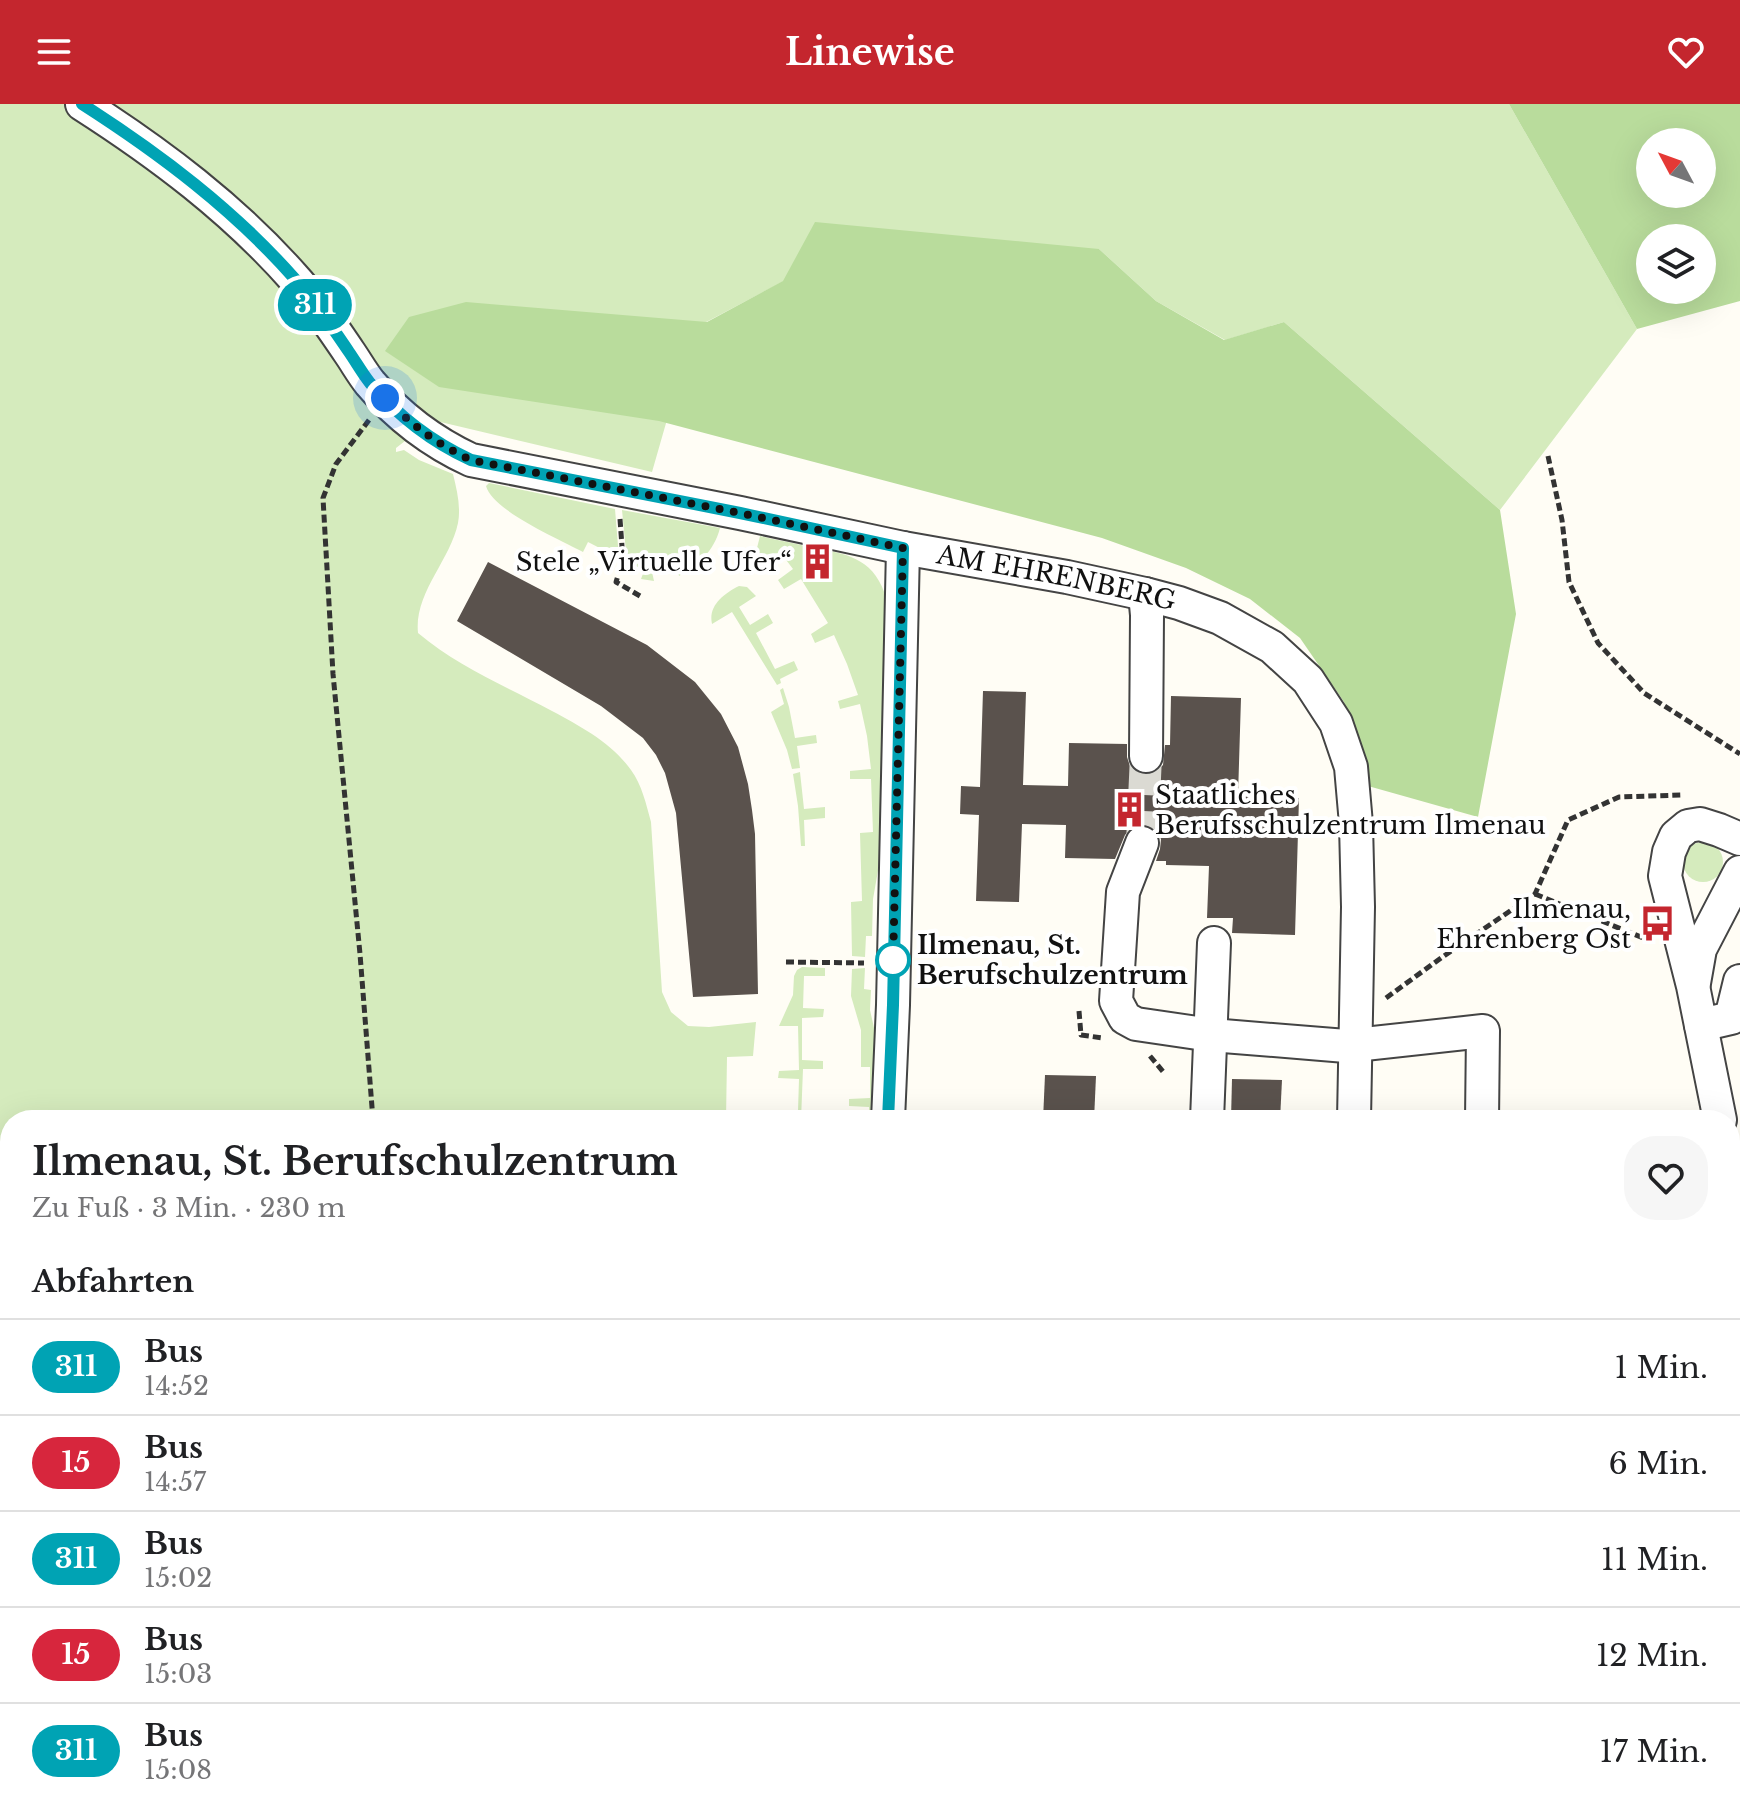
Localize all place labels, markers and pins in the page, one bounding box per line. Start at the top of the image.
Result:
building icon: Stele „Virtuelle Ufer“ [799,543,837,581]
place label: Stele „Virtuelle Ufer“ [516,546,792,578]
place label: Staatliches Berufsschulzentrum Ilmenau [1155,779,1546,841]
building icon: Staatliches Berufsschulzentrum Ilmenau [1110,791,1148,829]
place label: Ilmenau, Ehrenberg Ost [1436,893,1631,955]
bus stop icon: Ilmenau, Ehrenberg Ost [1638,905,1676,943]
place label: Ilmenau, St. Berufschulzentrum [917,929,1188,991]
marker: Ilmenau, St. Berufschulzentrum [876,943,910,977]

